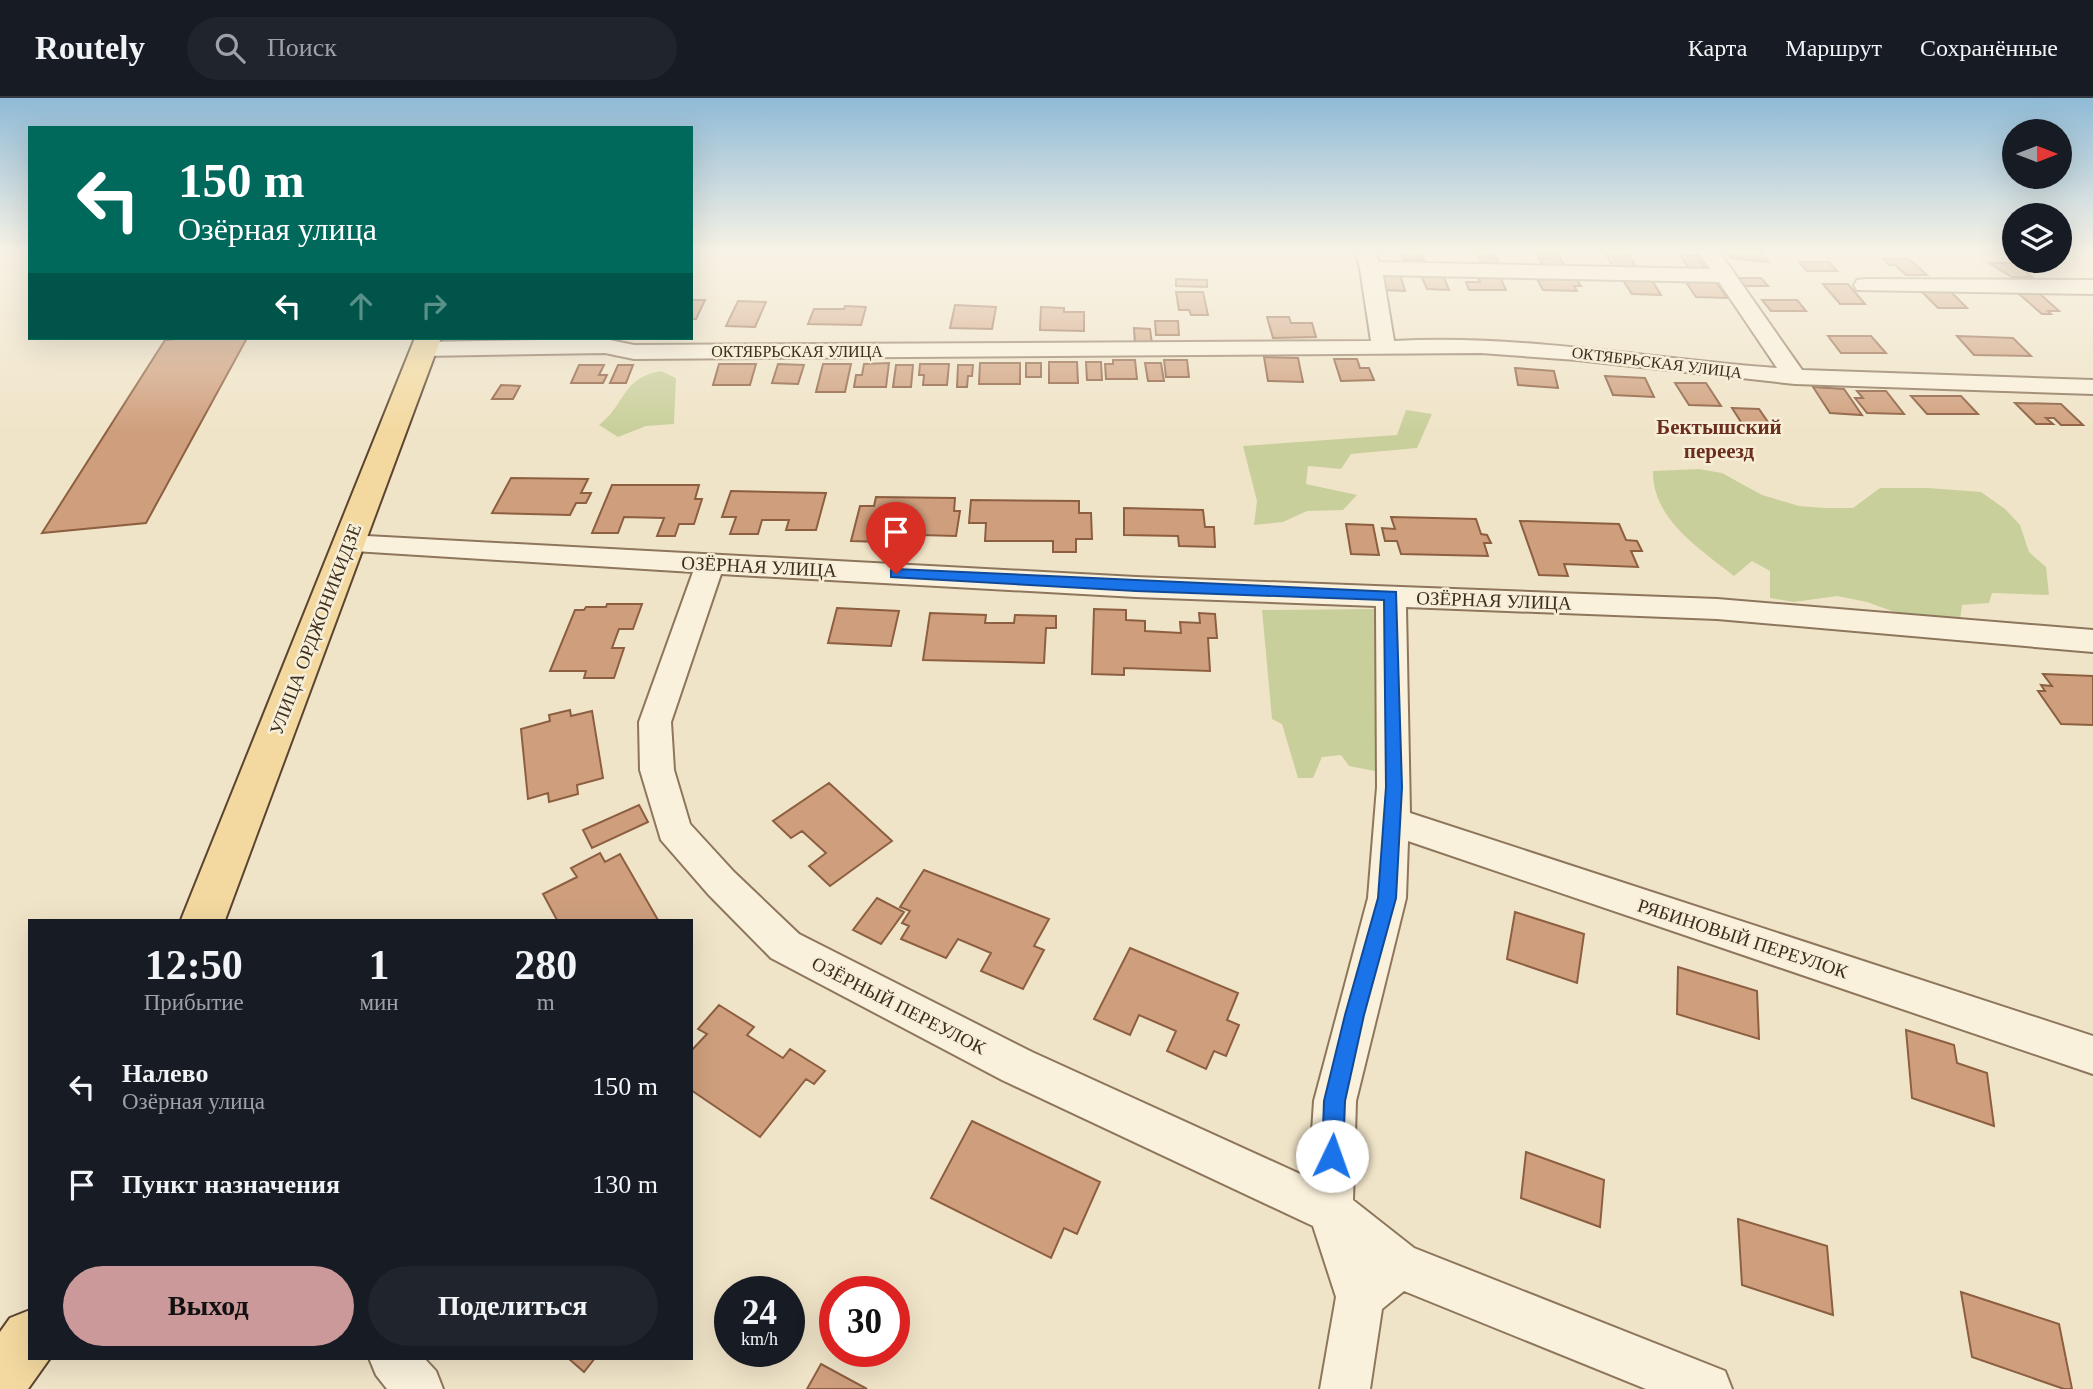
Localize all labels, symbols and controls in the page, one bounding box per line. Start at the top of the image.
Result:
search box [187,17,677,80]
icon: search [211,29,249,67]
text: Routely [35,30,145,66]
text: Поиск [267,33,337,62]
text: Карта [1688,35,1747,61]
text: Маршрут [1785,35,1882,61]
text: Сохранённые [1920,35,2058,61]
north arrow [2002,119,2072,189]
map controls [2002,119,2072,273]
text: 150 m [178,153,305,208]
icon: left [63,154,154,245]
button: layers [2002,203,2072,273]
text: Озёрная улица [178,211,377,247]
icon: left [269,287,307,325]
icon: ahead [342,287,380,325]
icon: right [415,287,453,325]
street label: ОКТЯБРЬСКАЯ УЛИЦА [711,343,883,361]
street label: ОКТЯБРЬСКАЯ УЛИЦА [1571,344,1744,382]
district label: Бектышский переезд [1656,415,1782,463]
pin [866,502,926,574]
icon: arrive [877,513,915,551]
street label: УЛИЦА ОРДЖОНИКИДЗЕ [265,521,366,738]
street label: ОЗЁРНАЯ УЛИЦА [681,552,838,581]
street label: ОЗЁРНАЯ УЛИЦА [1416,587,1572,614]
street label: РЯБИНОВЫЙ ПЕРЕУЛОК [1635,895,1851,983]
text: 12:50 [145,942,243,988]
text: 1 [369,942,390,988]
text: 280 [514,942,577,988]
street label: ОЗЁРНЫЙ ПЕРЕУЛОК [808,952,989,1059]
text: Прибытие [144,990,244,1015]
text: мин [359,990,399,1015]
text: m [537,990,555,1015]
text: Налево [122,1059,208,1088]
icon: left [63,1068,101,1106]
text: 150 m [592,1072,658,1101]
text: Озёрная улица [122,1089,265,1114]
position arrow [1295,1119,1369,1193]
icon: arrive [63,1166,101,1204]
text: Пункт назначения [122,1170,340,1199]
text: 130 m [592,1170,658,1199]
button: Выход [63,1266,354,1346]
button: Поделиться [368,1266,658,1346]
speed limit sign: 30 [819,1276,910,1367]
text: 24 [742,1293,777,1332]
text: km/h [741,1329,778,1349]

